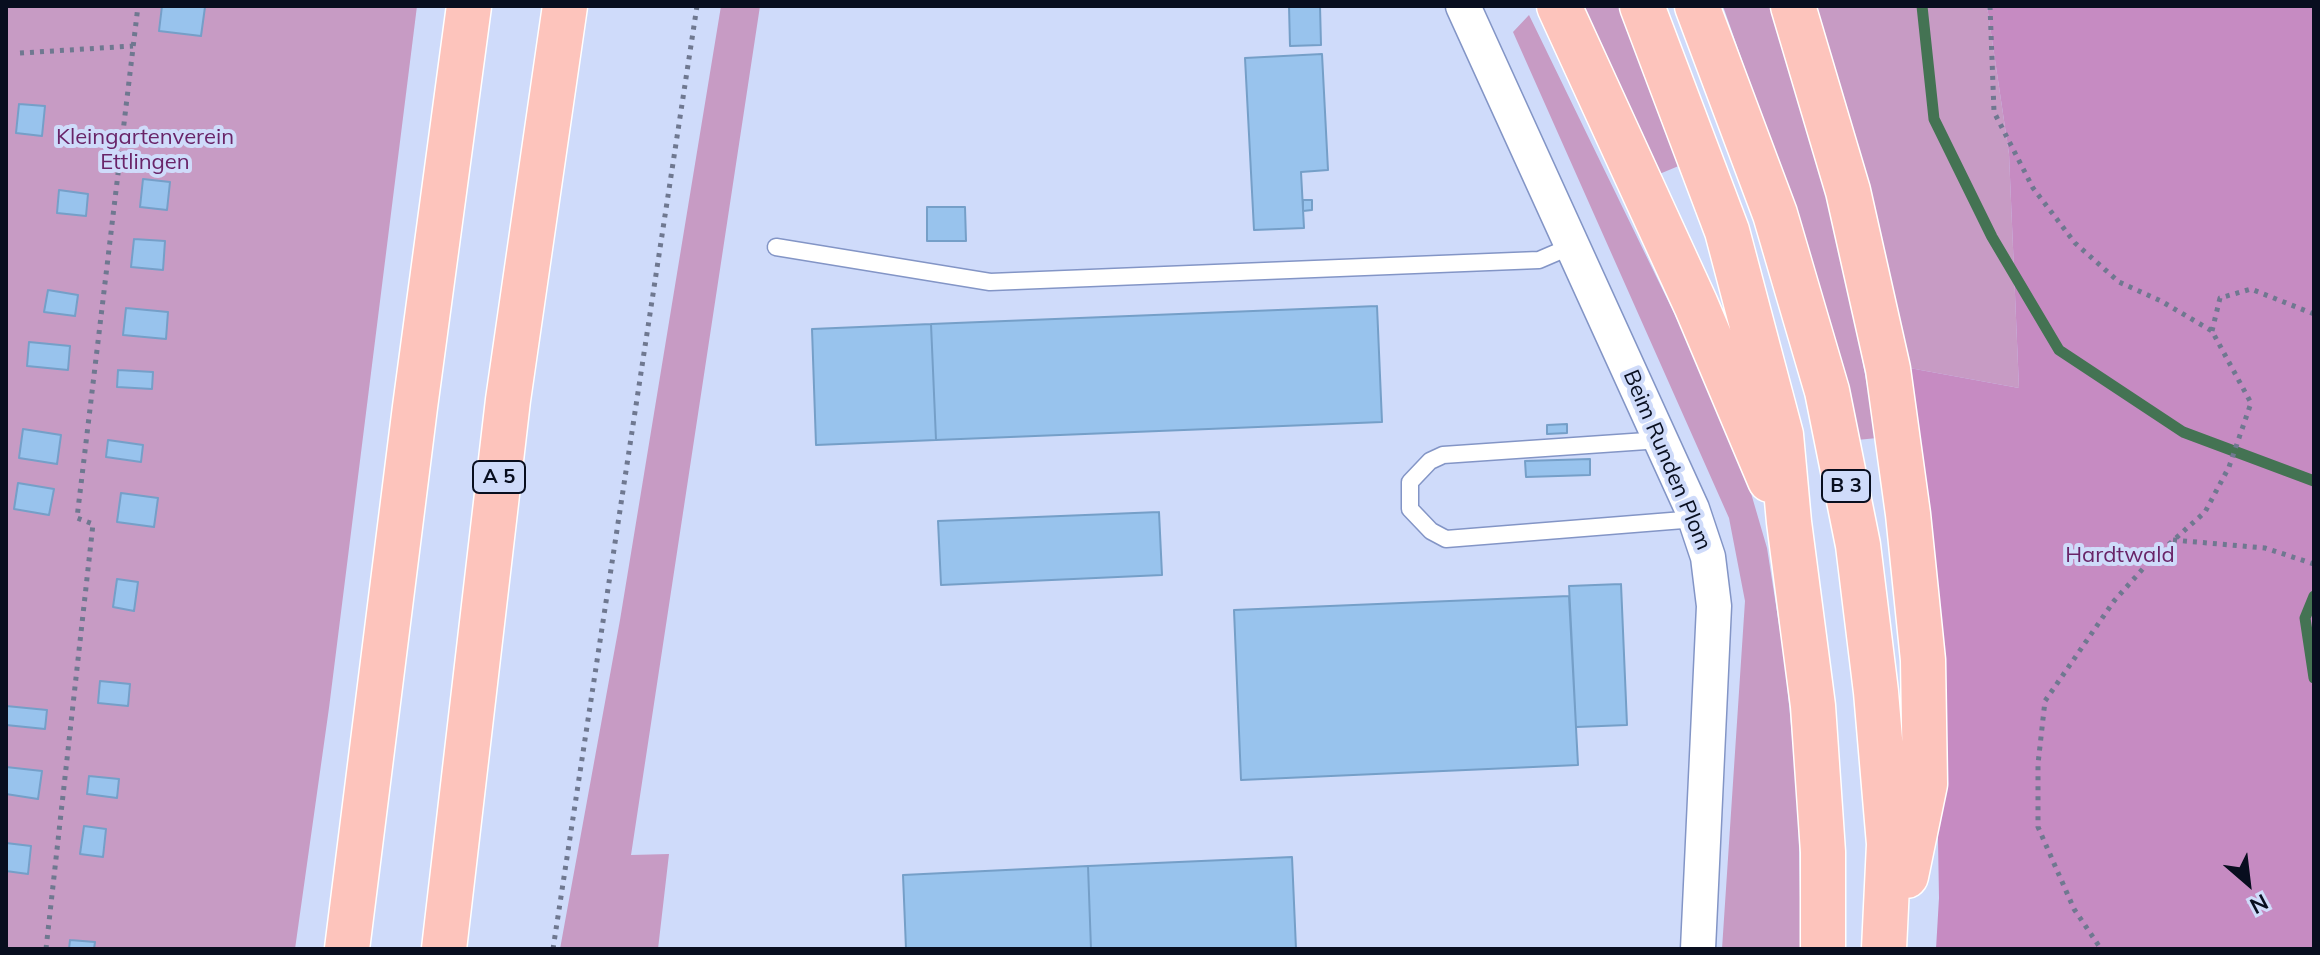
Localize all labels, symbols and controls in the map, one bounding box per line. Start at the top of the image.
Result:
park label: Kleingartenverein Ettlingen [56,124,234,176]
street label: Beim Runden Plom [1617,366,1717,554]
road number: A 5 [473,461,525,493]
road number: B 3 [1822,470,1870,502]
park label: Hardtwald [2065,542,2175,568]
north arrow [2208,843,2288,923]
text: N [2245,888,2273,920]

